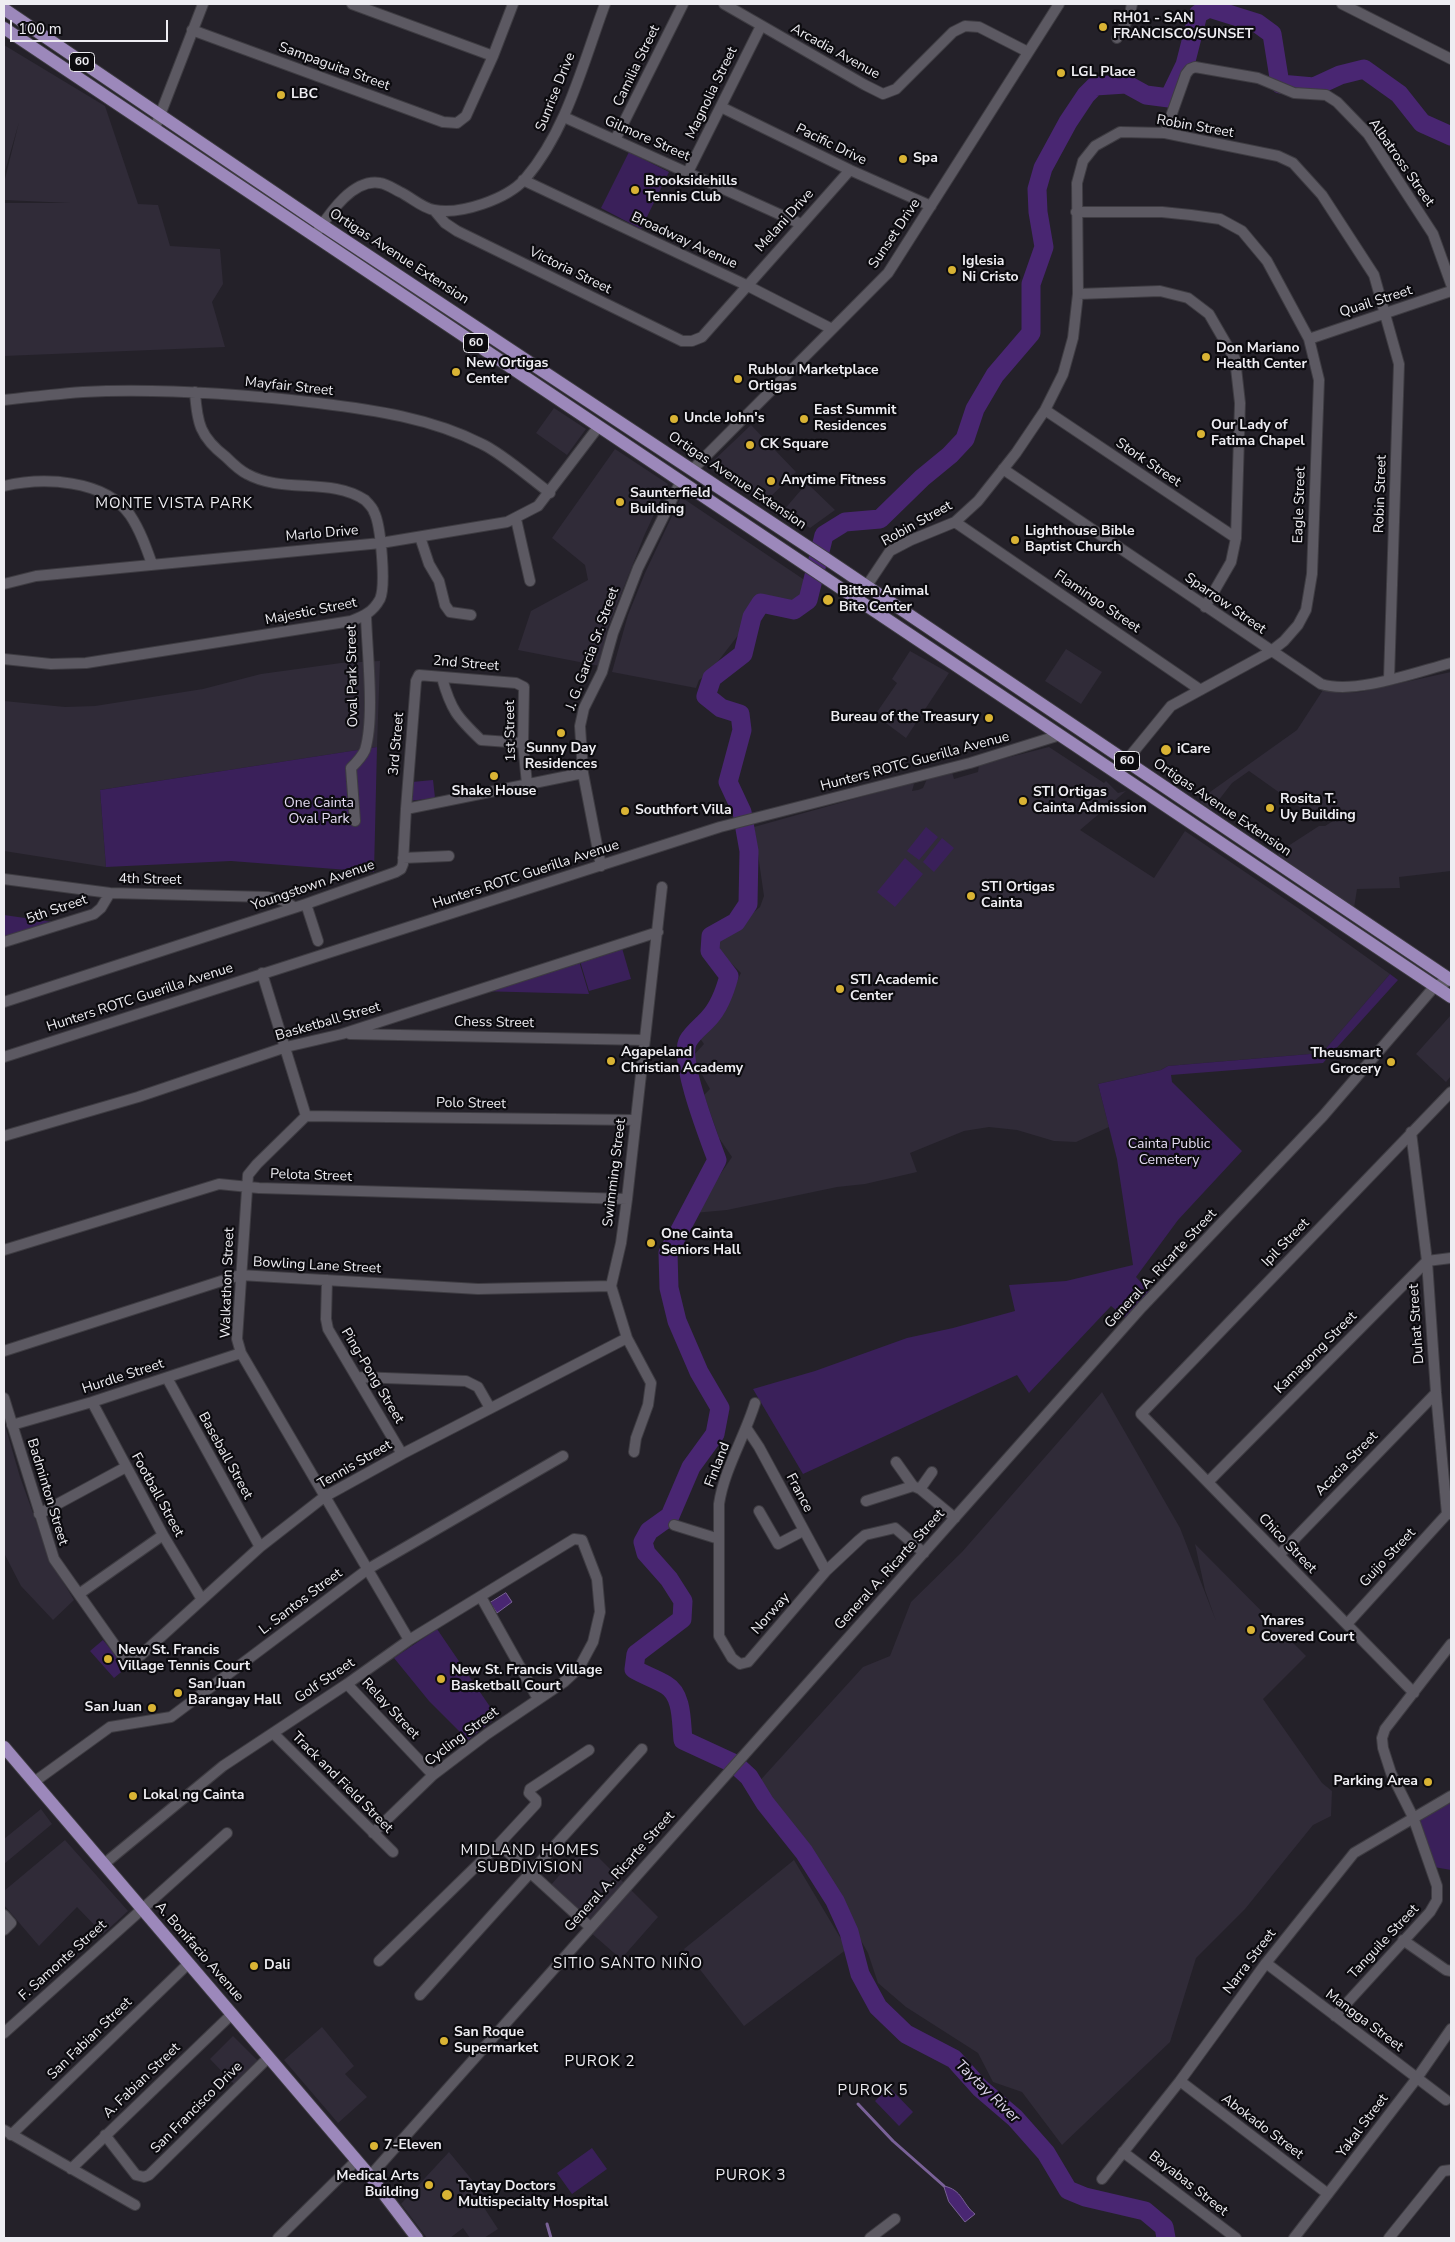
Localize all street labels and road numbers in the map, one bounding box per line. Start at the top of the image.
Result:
street label: Arcadia Avenue [788,21,882,83]
street label: Camilia Street [610,23,664,109]
street label: Sampaguita Street [276,39,392,95]
street label: Magnolia Street [683,44,741,142]
street label: Sunrise Drive [533,50,579,134]
road number: 60 [70,52,94,72]
street label: Robin Street [1155,112,1235,142]
street label: Gilmore Street [602,113,692,165]
street label: Albatross Street [1365,116,1437,210]
street label: Pacific Drive [793,121,869,169]
street label: Melani Drive [752,186,818,256]
street label: Sunset Drive [866,196,924,272]
street label: Ortigas Avenue Extension [326,206,472,308]
street label: Broadway Avenue [628,209,740,273]
street label: Victoria Street [526,244,614,298]
street label: Quail Street [1338,282,1414,322]
road number: 60 [464,333,488,352]
street label: Mayfair Street [244,374,334,400]
street label: Ortigas Avenue Extension [665,428,809,534]
street label: Stork Street [1112,435,1184,491]
street label: Robin Street [1371,455,1391,533]
street label: Eagle Street [1290,466,1310,544]
street label: Robin Street [879,498,955,550]
street label: Marlo Drive [285,522,359,546]
street label: Flamingo Street [1051,567,1143,637]
street label: Sparrow Street [1181,570,1269,638]
street label: J. G. Garcia Sr. Street [563,585,623,713]
street label: Majestic Street [264,595,358,629]
street label: Oval Park Street [344,625,362,727]
street label: 2nd Street [432,653,500,675]
street label: 1st Street [502,700,520,762]
street label: 3rd Street [386,712,408,776]
street label: Hunters ROTC Guerilla Avenue [819,729,1011,795]
road number: 60 [1114,751,1140,770]
street label: Ortigas Avenue Extension [1150,755,1294,861]
street label: Hunters ROTC Guerilla Avenue [431,837,621,913]
street label: Youngstown Avenue [249,857,377,915]
street label: 4th Street [118,871,182,889]
street label: 5th Street [24,892,90,928]
street label: Hunters ROTC Guerilla Avenue [45,960,235,1036]
street label: Basketball Street [274,999,382,1045]
street label: Chess Street [454,1014,534,1032]
street label: Polo Street [436,1095,506,1113]
street label: Swimming Street [600,1118,630,1228]
street label: Pelota Street [270,1166,352,1186]
street label: General A. Ricarte Street [1102,1206,1220,1332]
street label: Ipil Street [1259,1215,1313,1271]
street label: Walkathon Street [218,1227,238,1339]
street label: Bowling Lane Street [253,1254,381,1278]
street label: Duhat Street [1406,1283,1428,1365]
street label: Kamagong Street [1271,1308,1361,1398]
street label: Ping-Pong Street [337,1325,407,1427]
street label: Hurdle Street [80,1356,166,1398]
street label: Baseball Street [194,1410,256,1502]
street label: Acacia Street [1312,1428,1382,1500]
street label: Badminton Street [23,1437,71,1547]
street label: Tennis Street [315,1437,395,1493]
street label: Finland [702,1440,734,1490]
street label: Football Street [127,1450,187,1540]
street label: France [782,1471,816,1515]
street label: General A. Ricarte Street [831,1506,949,1634]
street label: Chico Street [1254,1511,1320,1577]
street label: Guijo Street [1357,1525,1419,1591]
street label: L. Santos Street [256,1565,346,1639]
street label: Norway [748,1590,794,1638]
street label: Golf Street [292,1655,358,1707]
street label: Relay Street [358,1675,422,1743]
street label: Cycling Street [422,1704,502,1770]
street label: Track and Field Street [288,1729,396,1837]
street label: General A. Ricarte Street [561,1808,679,1936]
street label: A. Bonifacio Avenue [151,1899,247,2005]
street label: Tanguile Street [1345,1901,1423,1983]
street label: F. Samonte Street [16,1917,110,2005]
street label: Narra Street [1220,1926,1280,1998]
street label: Mangga Street [1322,1986,1406,2056]
street label: San Fabian Street [44,1994,136,2084]
street label: A. Fabian Street [100,2040,184,2122]
street label: San Francisco Drive [148,2059,246,2157]
street label: Abokado Street [1218,2091,1306,2163]
street label: Yakal Street [1334,2091,1392,2161]
street label: Bayabas Street [1145,2148,1231,2220]

